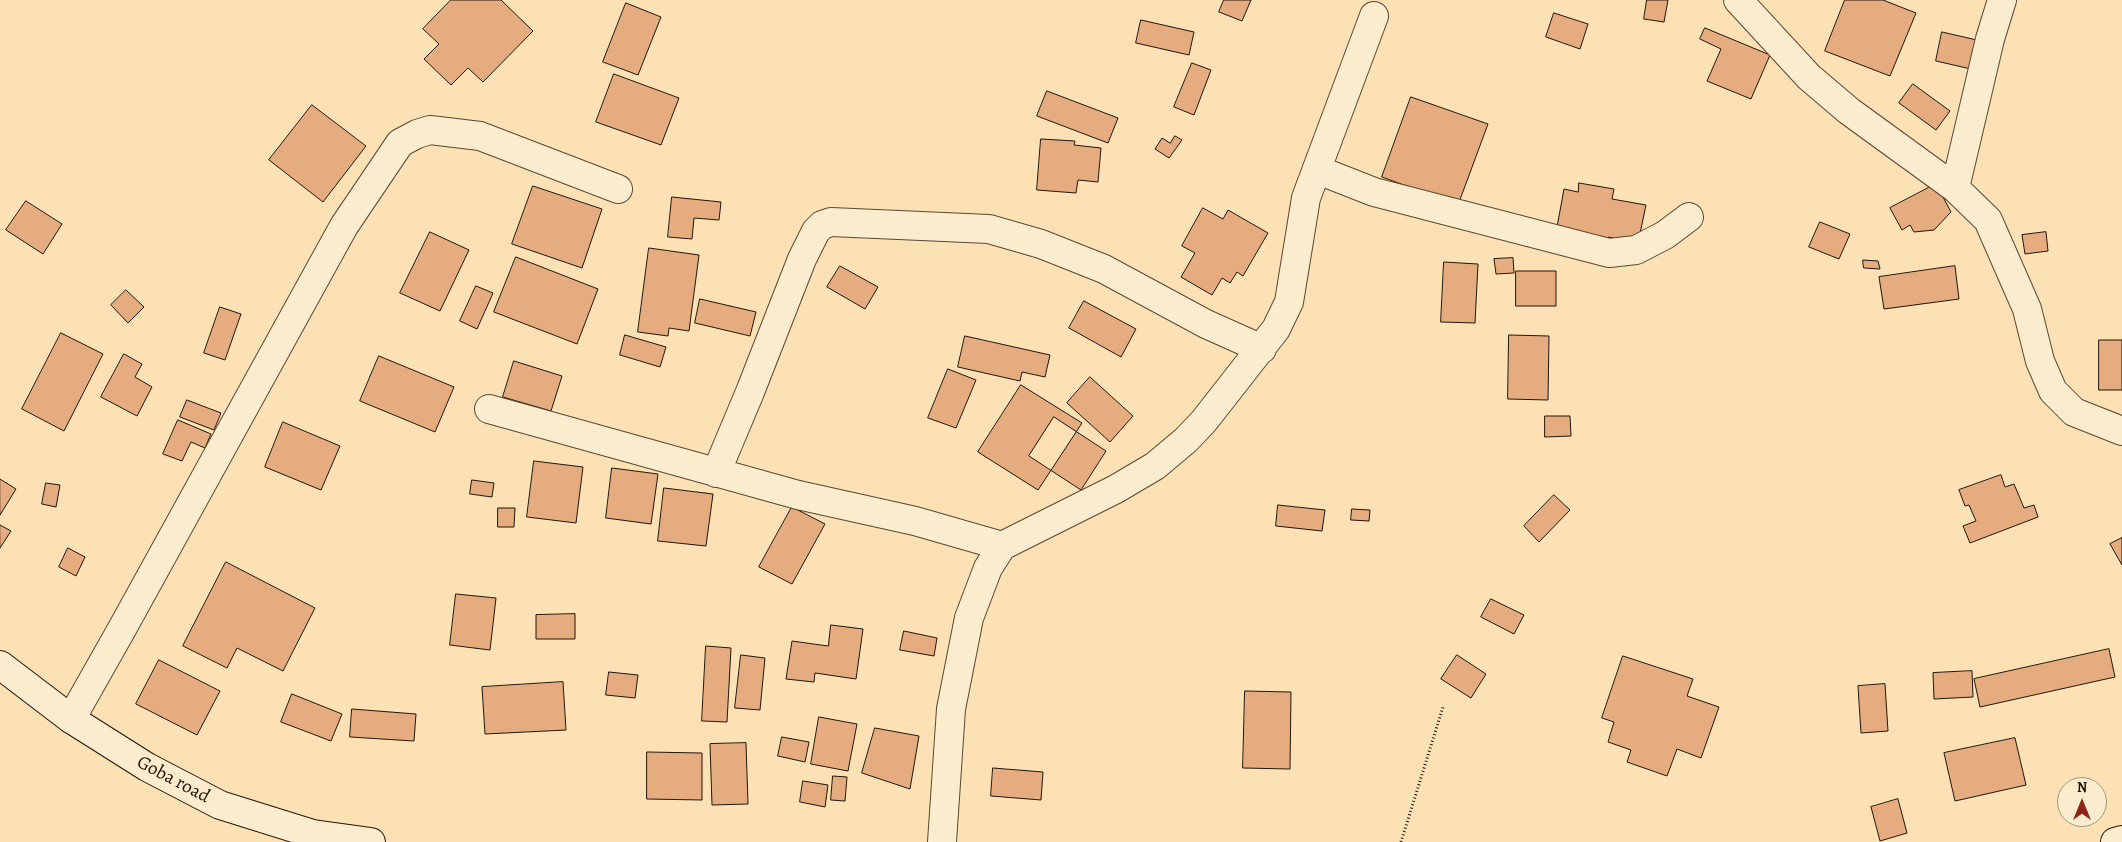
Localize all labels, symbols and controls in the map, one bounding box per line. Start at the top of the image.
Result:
street label: Goba road [132,751,214,809]
north arrow [2057,777,2107,827]
text: N [2077,778,2087,797]

